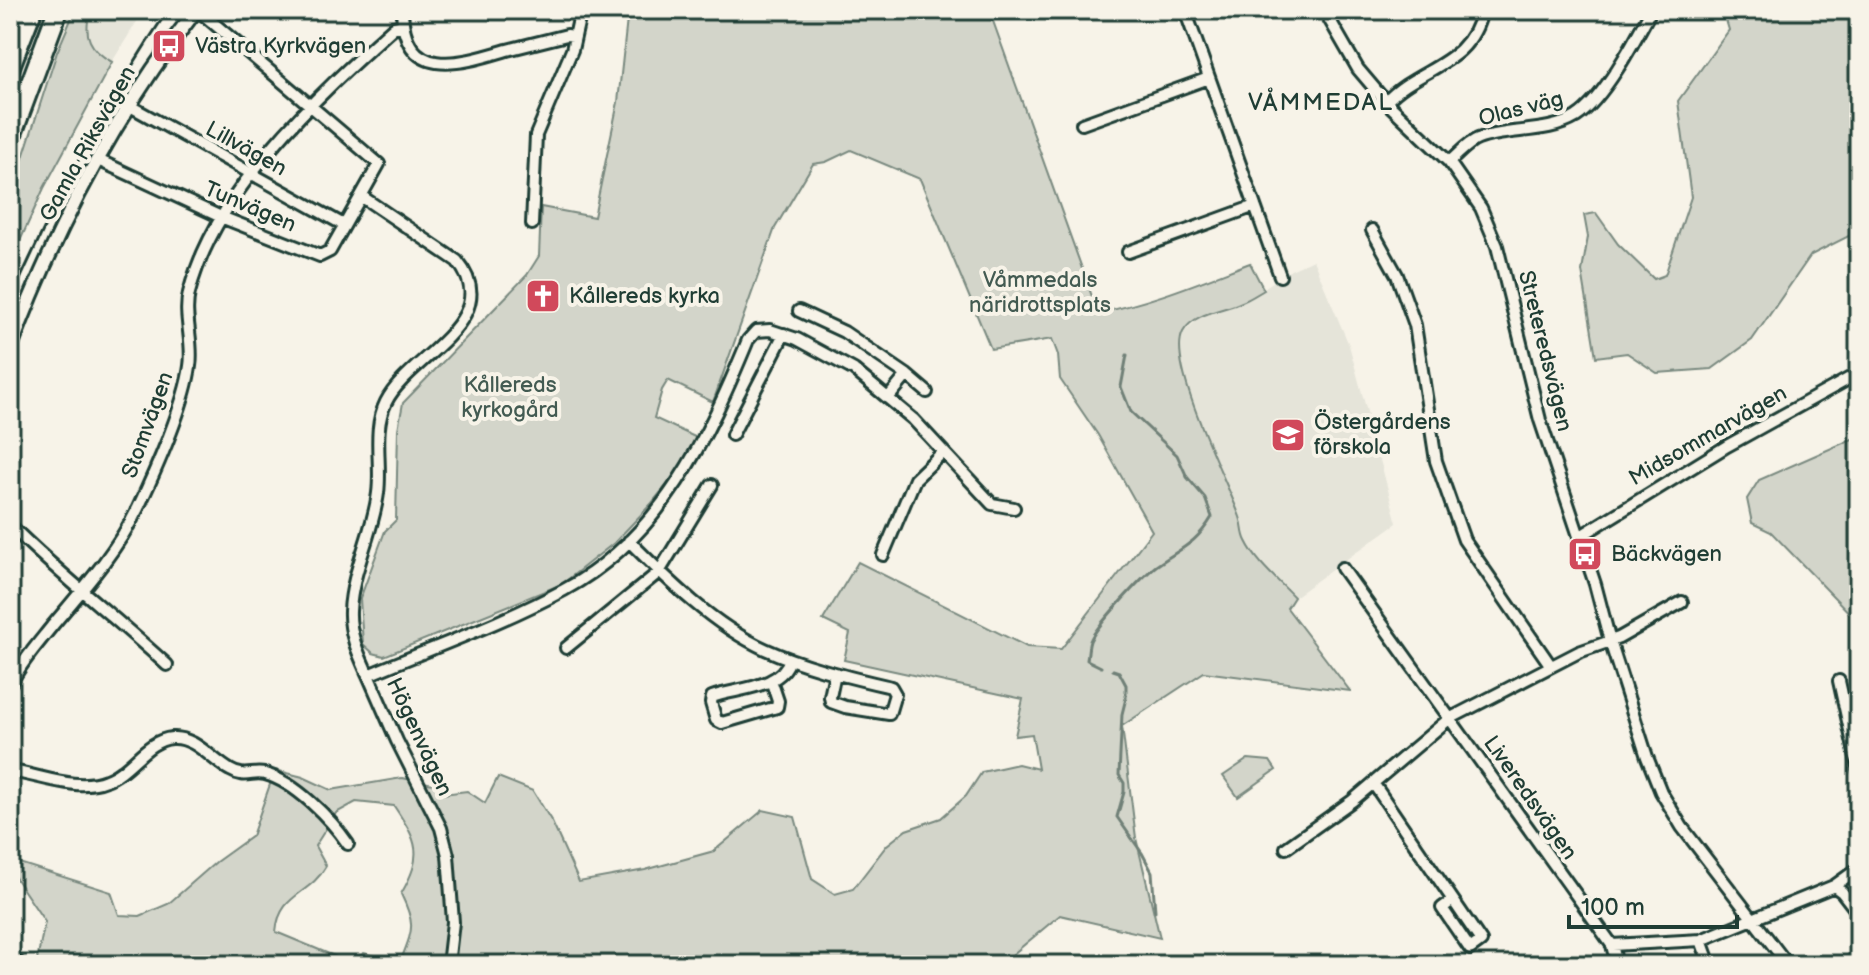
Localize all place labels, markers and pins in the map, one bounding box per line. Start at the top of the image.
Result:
bus stop icon: Västra Kyrkvägen [150,27,188,65]
place label: Västra Kyrkvägen [195,33,366,60]
church icon: Kållereds kyrka [524,277,562,315]
place label: Kållereds kyrka [569,283,720,310]
place label: Östergårdens förskola [1314,408,1451,461]
school or university icon: Östergårdens förskola [1269,416,1307,454]
bus stop icon: Bäckvägen [1566,535,1604,573]
place label: Bäckvägen [1611,541,1722,568]

